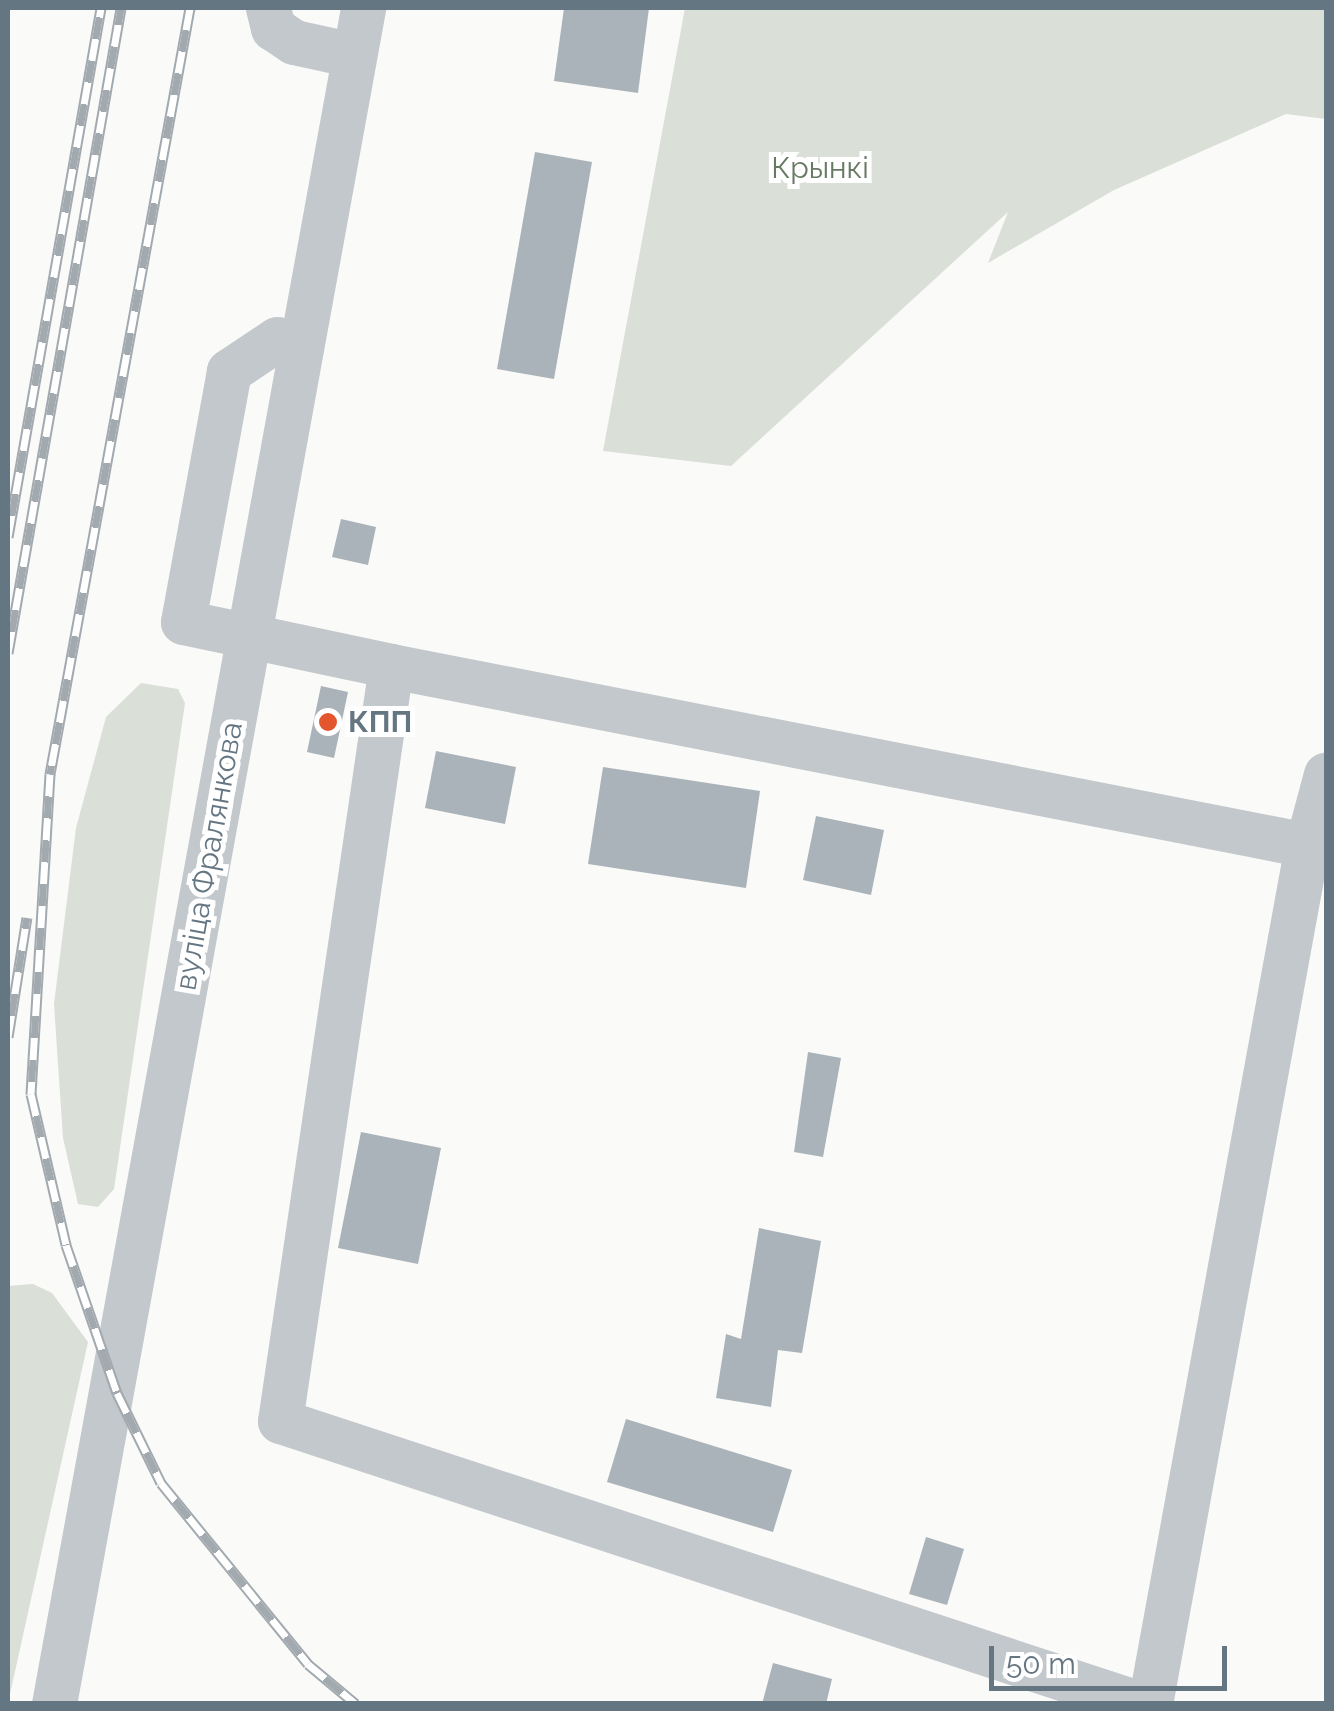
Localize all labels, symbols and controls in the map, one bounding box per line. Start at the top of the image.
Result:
park label: Крынкі [771,150,869,186]
place label: КПП [348,704,412,740]
marker: КПП [317,711,339,733]
street label: вуліца Фралянкова [168,719,250,993]
scale bar [994,1626,1232,1688]
text: 50 m [1006,1646,1076,1681]

